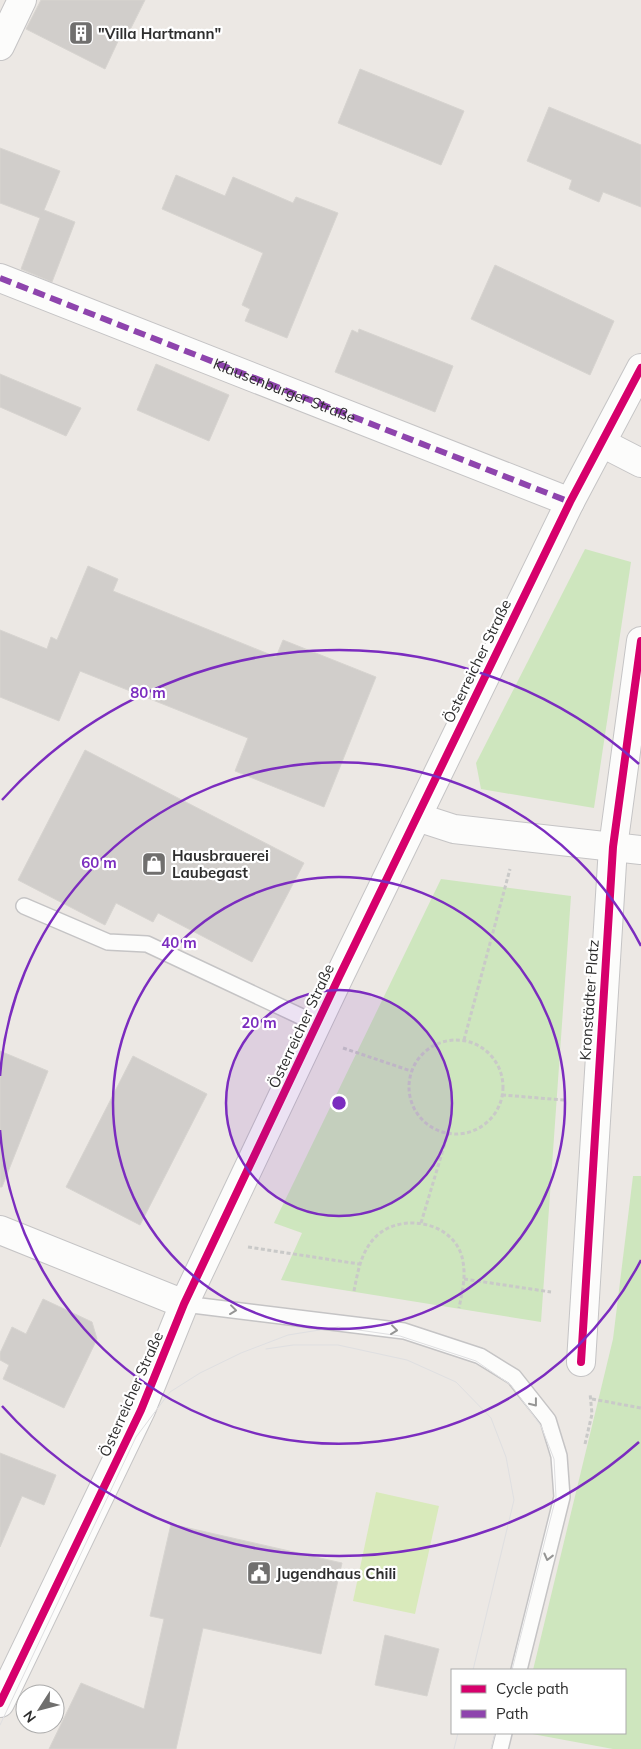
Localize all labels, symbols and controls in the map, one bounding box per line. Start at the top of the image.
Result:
building icon: "Villa Hartmann" [68,20,94,46]
place label: "Villa Hartmann" [98,24,221,43]
street label: Klausenburger Straße [211,353,359,426]
street label: Österreicher Straße [439,596,515,726]
text: 80 m [130,683,166,702]
place label: Hausbrauerei Laubegast [172,846,269,882]
shop icon: Hausbrauerei Laubegast [141,851,167,877]
text: 60 m [81,853,117,872]
text: 40 m [161,933,197,952]
street label: Kronstädter Platz [575,939,603,1061]
street label: Österreicher Straße [264,961,338,1091]
text: 20 m [241,1013,277,1032]
centre of rings [330,1094,348,1112]
one-way arrow [229,1304,237,1315]
one-way arrow [390,1324,398,1335]
street label: Österreicher Straße [95,1328,167,1460]
one-way arrow [528,1397,537,1406]
one-way arrow [543,1552,553,1560]
public building icon: Jugendhaus Chili [246,1560,272,1586]
place label: Jugendhaus Chili [276,1564,396,1583]
legend [451,1669,626,1734]
text: Cycle path [496,1679,569,1698]
north arrow [15,1684,65,1734]
text: Path [496,1704,528,1723]
text: N [19,1707,40,1726]

